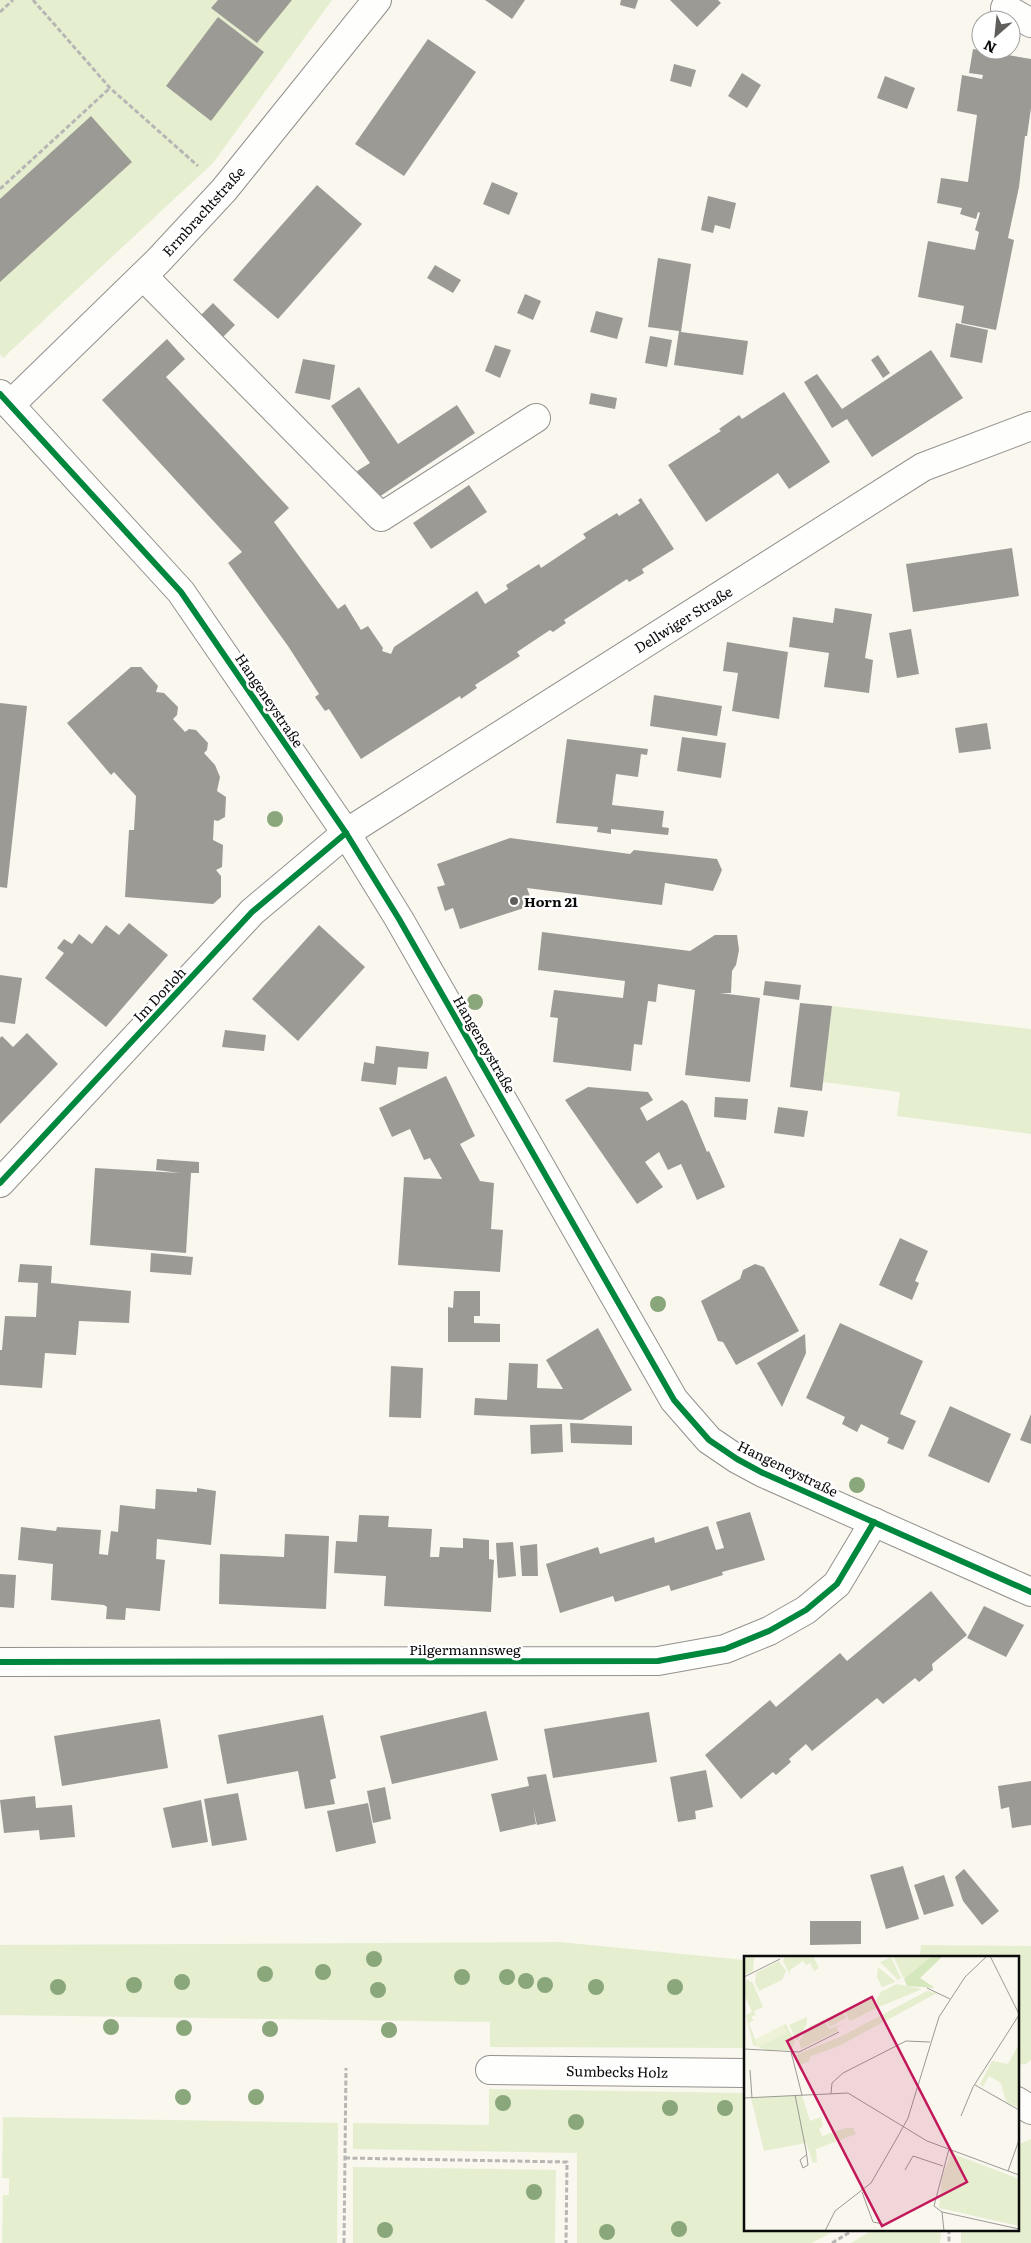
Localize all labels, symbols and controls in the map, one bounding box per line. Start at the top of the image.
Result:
north arrow [971,10,1021,60]
text: N [980,36,999,59]
street label: Ermbrachtstraße [157,162,249,260]
street label: Dellwiger Straße [630,581,736,657]
street label: Hangeneystraße [231,649,309,751]
place label: Horn 21 [524,891,578,911]
marker: Horn 21 [508,895,520,907]
street label: Im Dorloh [128,962,190,1026]
street label: Hangeneystraße [449,992,521,1096]
street label: Hangeneystraße [734,1435,842,1501]
street label: Pilgermannsweg [409,1639,521,1659]
inset map [744,1956,1018,2230]
street label: Sumbecks Holz [566,2060,668,2082]

